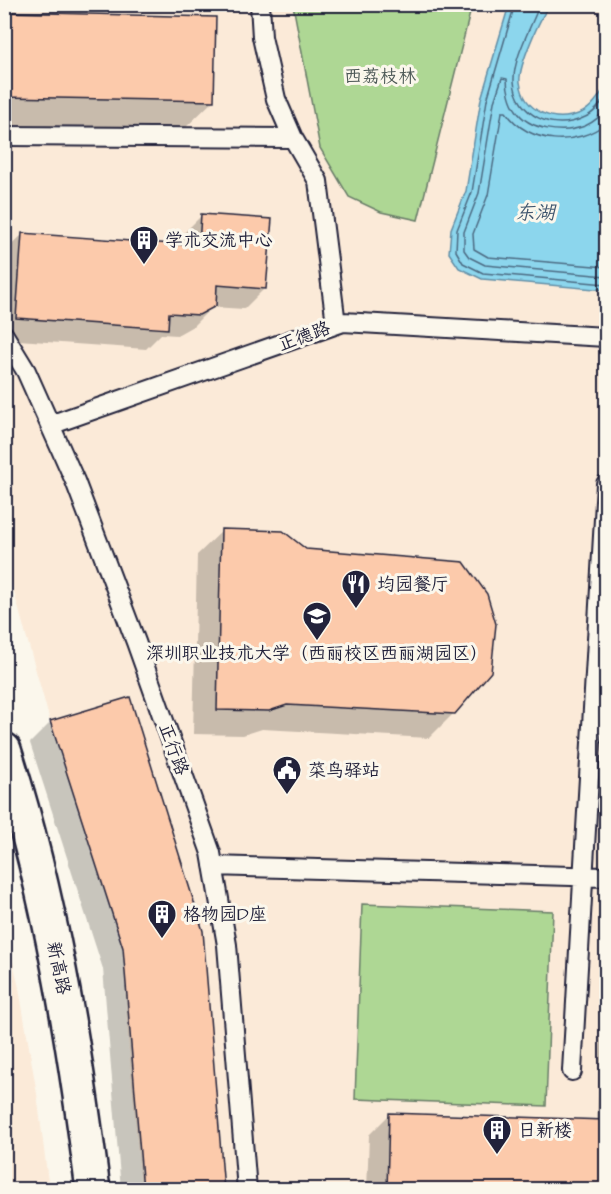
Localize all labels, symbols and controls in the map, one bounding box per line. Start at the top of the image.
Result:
park label: 西荔枝林 [344,64,416,89]
water label: 东湖 [515,199,557,227]
building icon: 学术交流中心 [128,224,160,266]
place label: 学术交流中心 [165,228,273,253]
street label: 正德路 [275,315,334,357]
restaurant icon: 均园餐厅 [340,568,372,610]
place label: 均园餐厅 [377,572,449,597]
school or university icon: 深圳职业技术大学（西丽校区西丽湖园区） [301,600,333,642]
place label: 深圳职业技术大学（西丽校区西丽湖园区） [146,641,488,666]
street label: 正行路 [153,720,195,779]
public building icon: 菜鸟驿站 [271,754,303,796]
place label: 菜鸟驿站 [308,758,380,783]
building icon: 格物园D座 [146,898,178,940]
place label: 格物园D座 [183,902,267,927]
street label: 新高路 [41,939,76,997]
building icon: 日新楼 [481,1114,513,1156]
place label: 日新楼 [518,1118,572,1143]

